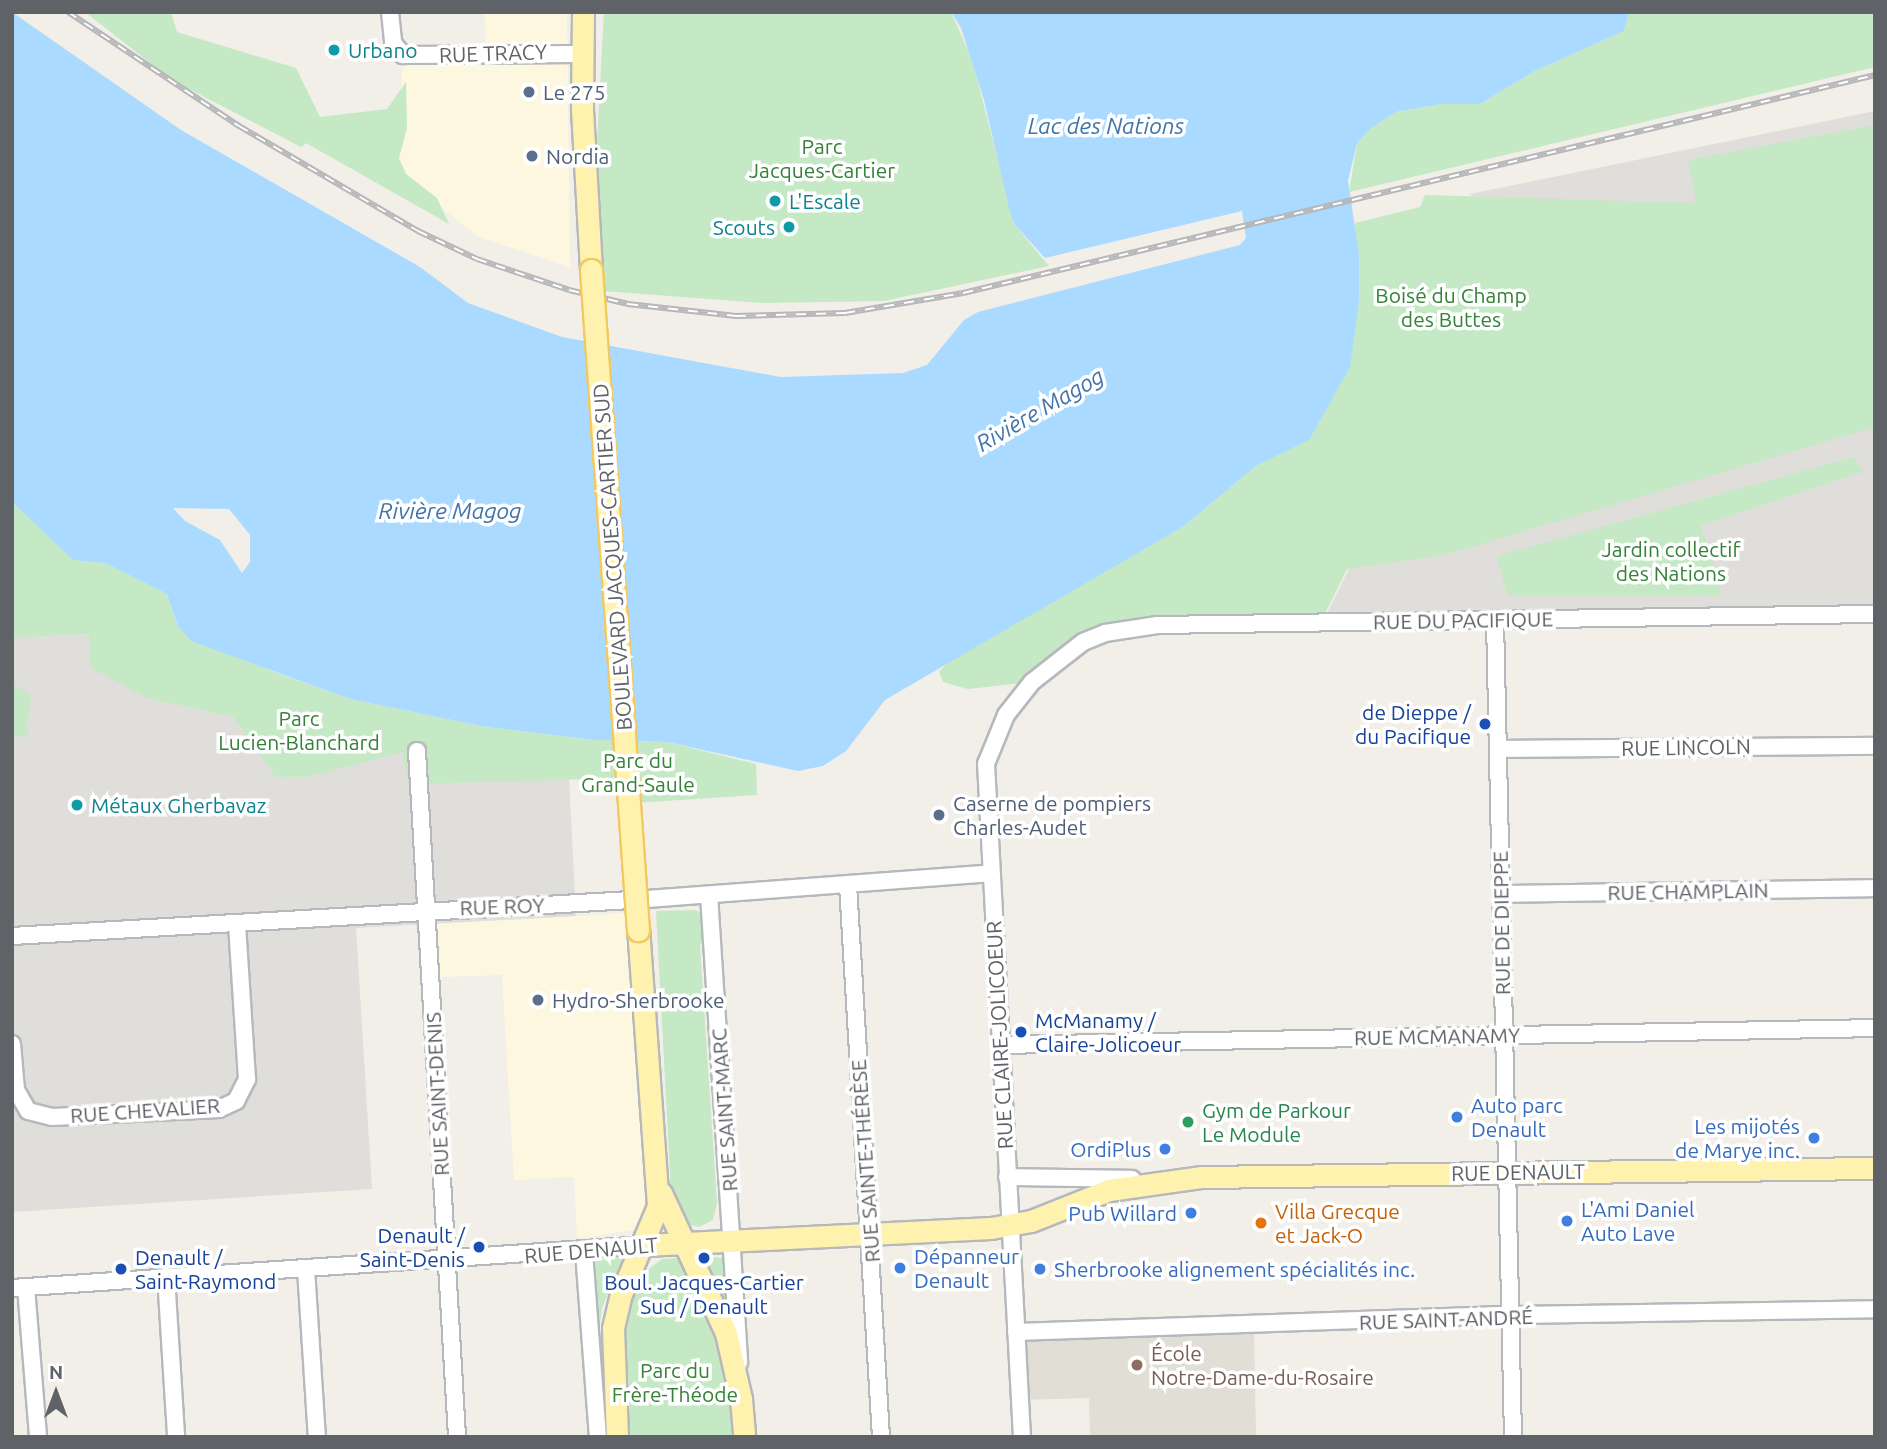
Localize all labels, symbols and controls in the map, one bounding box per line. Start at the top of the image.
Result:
place label: Urbano [348,37,418,63]
street label: RUE TRACY [438,39,548,67]
marker: Urbano [326,42,342,58]
place label: Le 275 [543,79,606,105]
marker: Le 275 [521,84,537,100]
water label: Lac des Nations [1028,112,1184,140]
park label: Parc Jacques-Cartier [749,133,895,183]
place label: Nordia [546,143,609,169]
marker: Nordia [524,148,540,164]
place label: L'Escale [789,188,861,214]
marker: L'Escale [767,193,783,209]
place label: Scouts [713,214,775,240]
marker: Scouts [781,219,797,235]
park label: Boisé du Champ des Buttes [1375,282,1527,332]
water label: Rivière Magog [971,362,1109,458]
street label: BOULEVARD JACQUES-CARTIER SUD [587,383,637,731]
water label: Rivière Magog [378,497,522,525]
park label: Jardin collectif des Nations [1602,536,1740,586]
street label: RUE DU PACIFIQUE [1373,606,1553,634]
place label: de Dieppe / du Pacifique [1355,699,1471,749]
park label: Parc Lucien-Blanchard [218,705,380,755]
marker: de Dieppe / du Pacifique [1477,716,1493,732]
street label: RUE LINCOLN [1621,733,1751,761]
park label: Parc du Grand-Saule [581,747,695,797]
place label: Caserne de pompiers Charles-Audet [953,790,1151,840]
place label: Métaux Gherbavaz [91,792,266,818]
marker: Métaux Gherbavaz [69,797,85,813]
marker: Caserne de pompiers Charles-Audet [931,807,947,823]
street label: RUE DE DIEPPE [1487,851,1515,995]
street label: RUE CHAMPLAIN [1607,877,1769,905]
street label: RUE ROY [459,892,545,920]
street label: RUE CLAIRE-JOLICOEUR [980,920,1018,1150]
place label: Hydro-Sherbrooke [552,987,724,1013]
marker: Hydro-Sherbrooke [530,992,546,1008]
place label: McManamy / Claire-Jolicoeur [1035,1007,1181,1057]
street label: RUE SAINT-DENIS [420,1011,454,1177]
street label: RUE MCMANAMY [1354,1022,1520,1050]
marker: McManamy / Claire-Jolicoeur [1013,1024,1029,1040]
street label: RUE SAINT-MARC [706,1027,742,1193]
street label: RUE SAINTE-THÉRÈSE [845,1059,885,1263]
street label: RUE CHEVALIER [69,1092,221,1128]
place label: Auto parc Denault [1471,1092,1563,1142]
place label: Gym de Parkour Le Module [1202,1097,1351,1147]
marker: Auto parc Denault [1449,1109,1465,1125]
place label: Les mijotés de Marye inc. [1675,1113,1800,1163]
marker: Gym de Parkour Le Module [1180,1114,1196,1130]
marker: Les mijotés de Marye inc. [1806,1130,1822,1146]
place label: OrdiPlus [1070,1136,1151,1162]
marker: OrdiPlus [1157,1141,1173,1157]
street label: RUE DENAULT [1451,1158,1585,1186]
place label: L'Ami Daniel Auto Lave [1581,1196,1695,1246]
place label: Villa Grecque et Jack-O [1275,1198,1400,1248]
place label: Pub Willard [1068,1200,1177,1226]
marker: Pub Willard [1183,1205,1199,1221]
marker: L'Ami Daniel Auto Lave [1559,1213,1575,1229]
marker: Villa Grecque et Jack-O [1253,1215,1269,1231]
place label: Denault / Saint-Denis [360,1222,465,1272]
street label: RUE DENAULT [523,1232,659,1268]
marker: Denault / Saint-Denis [471,1239,487,1255]
place label: Dépanneur Denault [914,1243,1019,1293]
place label: Denault / Saint-Raymond [135,1244,276,1294]
marker: Boul. Jacques-Cartier Sud / Denault [696,1250,712,1266]
place label: Sherbrooke alignement spécialités inc. [1054,1256,1415,1282]
marker: Dépanneur Denault [892,1260,908,1276]
marker: Denault / Saint-Raymond [113,1261,129,1277]
marker: Sherbrooke alignement spécialités inc. [1032,1261,1048,1277]
place label: Boul. Jacques-Cartier Sud / Denault [604,1269,804,1319]
street label: RUE SAINT-ANDRÉ [1358,1303,1534,1335]
place label: École Notre-Dame-du-Rosaire [1151,1340,1374,1390]
park label: Parc du Frère-Théode [612,1357,738,1407]
marker: École Notre-Dame-du-Rosaire [1129,1357,1145,1373]
north arrow [21,1358,91,1428]
text: N [49,1361,63,1383]

